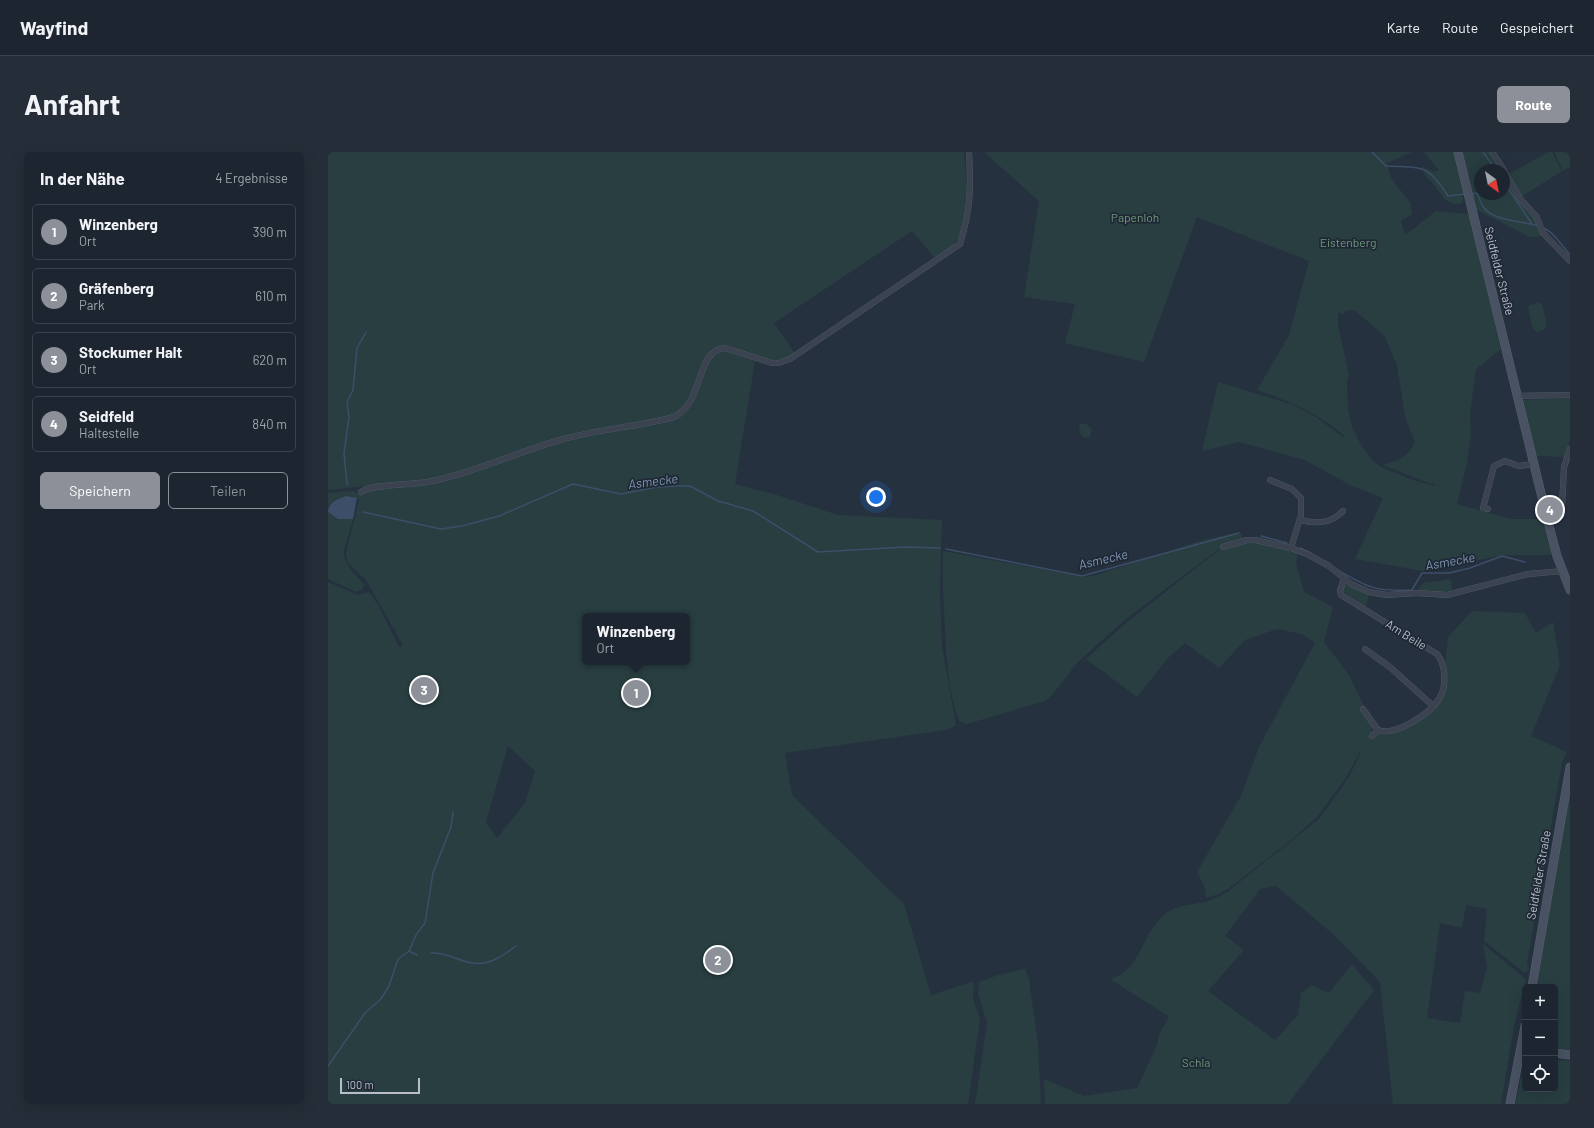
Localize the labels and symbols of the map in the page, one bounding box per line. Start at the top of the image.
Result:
north arrow [1474,164,1510,200]
park label: Papenloh [1111,210,1159,224]
street label: Seidfelder Straße [1482,225,1518,316]
park label: Eistenberg [1320,235,1376,249]
water label: Asmecke [627,470,679,492]
your location [866,487,886,507]
pin: 4 [1537,495,1563,525]
water label: Asmecke [1077,546,1129,572]
water label: Asmecke [1424,549,1476,573]
street label: Am Beile [1383,616,1430,652]
pin: 3 [411,675,437,705]
pin: 1 [623,678,649,708]
street label: Seidfelder Straße [1523,829,1553,921]
pin: 2 [705,945,731,975]
park label: Schla [1182,1055,1210,1069]
scale bar [340,1076,420,1095]

